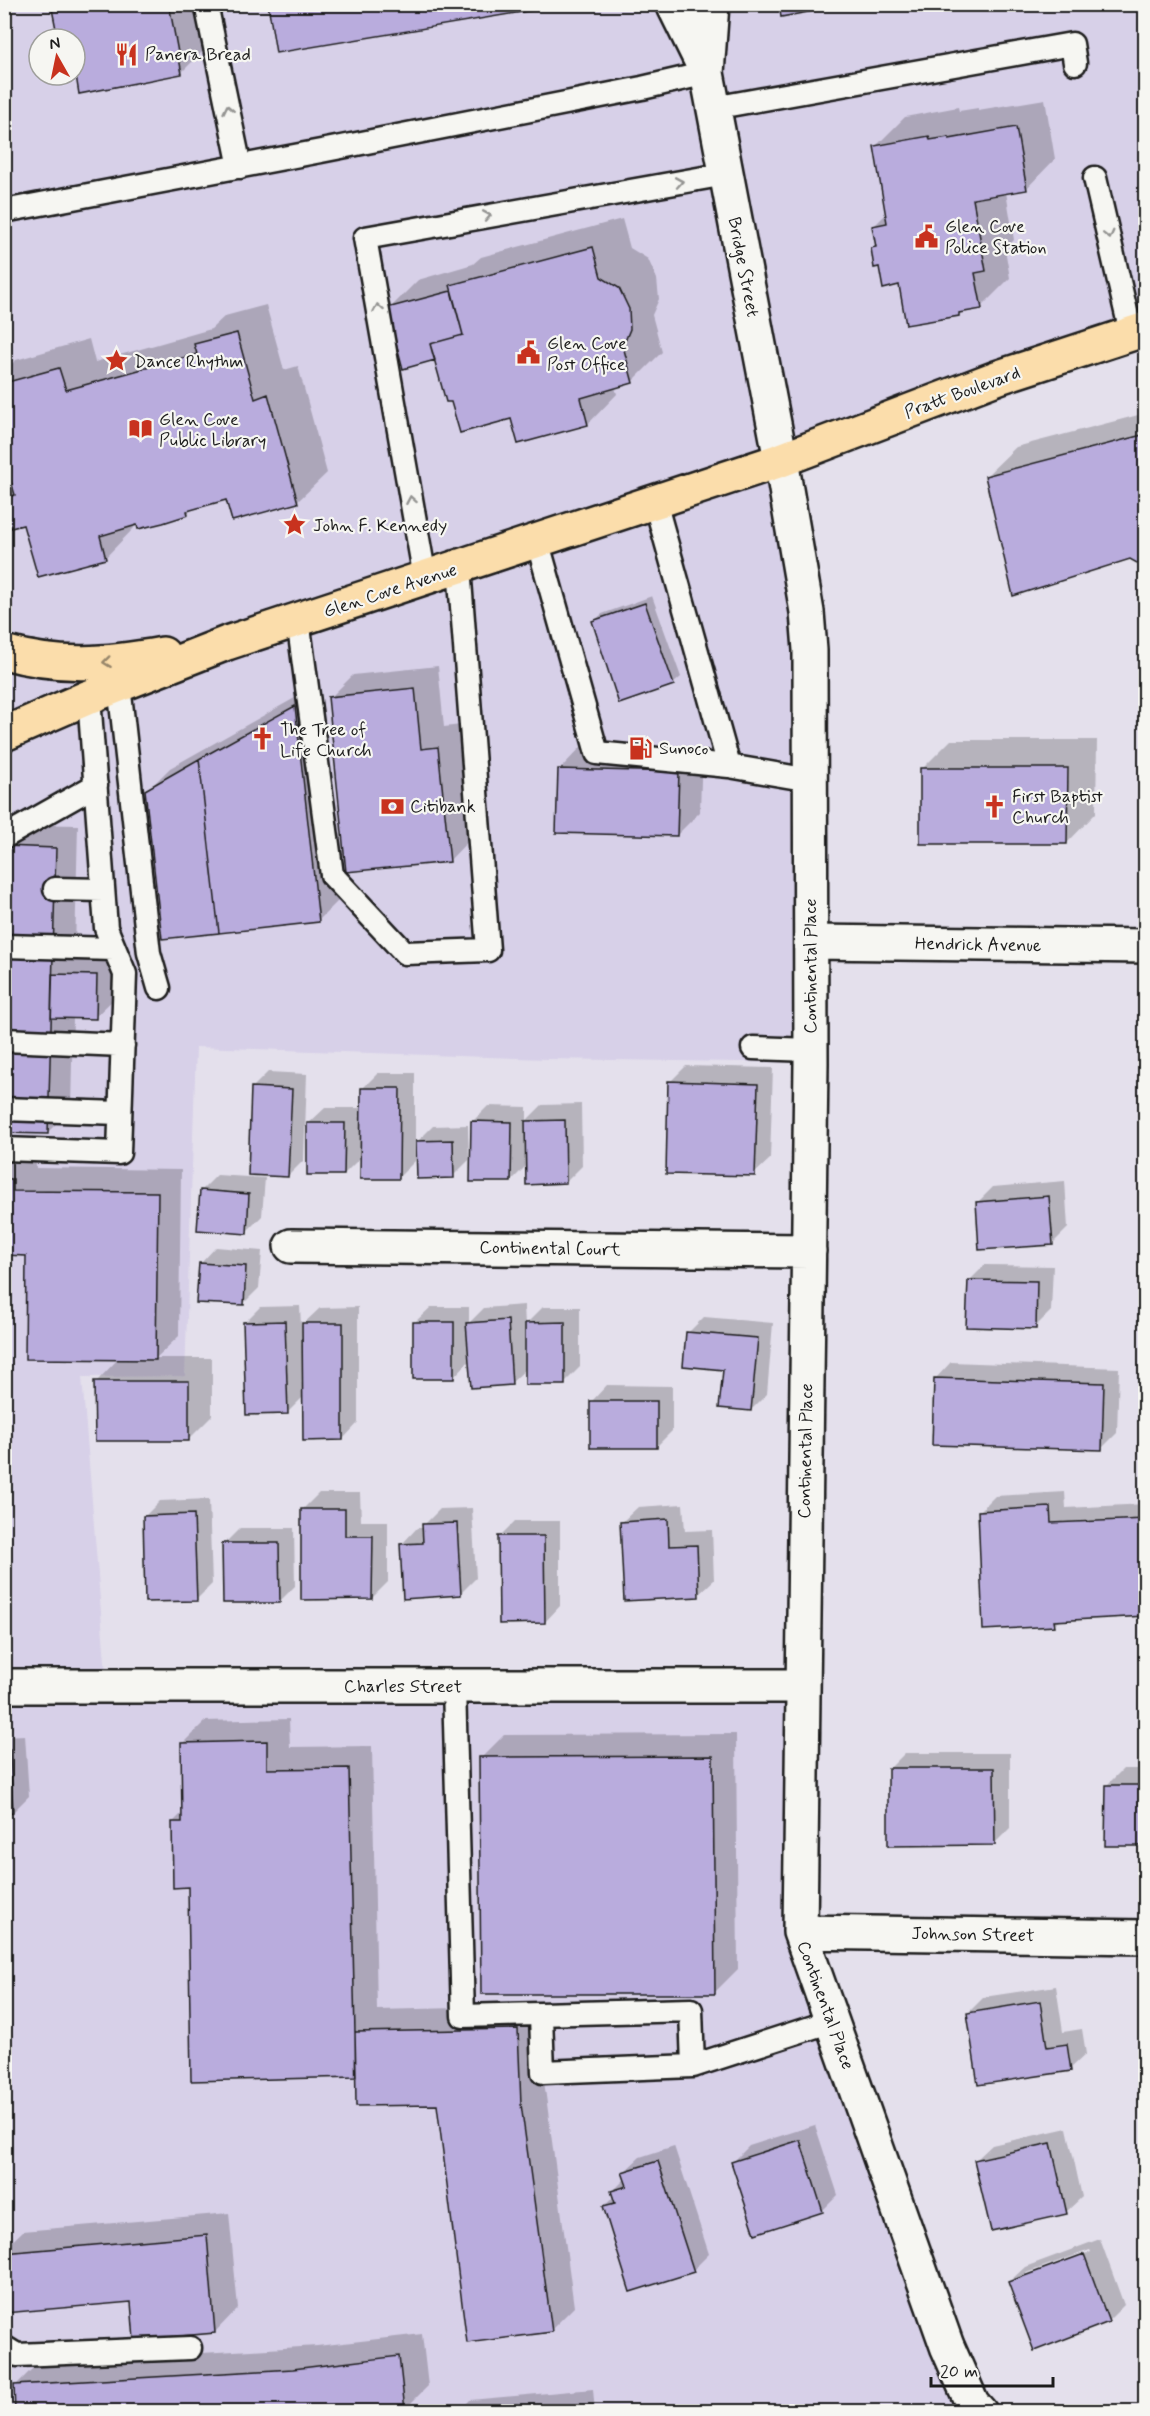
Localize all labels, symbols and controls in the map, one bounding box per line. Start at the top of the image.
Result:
north arrow [27,27,87,87]
text: N [48,32,62,55]
restaurant icon: Panera Bread [114,41,140,67]
place label: Panera Bread [145,43,251,67]
one-way arrow [222,105,235,115]
one-way arrow [674,176,684,189]
one-way arrow [482,210,492,223]
street label: Bridge Street [722,215,765,320]
place label: Glen Cove Police Station [945,215,1047,260]
public building icon: Glen Cove Police Station [914,223,940,249]
one-way arrow [1101,229,1114,239]
one-way arrow [372,303,384,313]
place label: Glen Cove Post Office [547,332,627,377]
public building icon: Glen Cove Post Office [516,340,542,366]
place icon: Dance Rhythm [103,348,129,374]
place label: Dance Rhythm [134,350,244,374]
street label: Pratt Boulevard [901,361,1024,425]
place label: Glen Cove Public Library [159,408,266,453]
library icon: Glen Cove Public Library [128,416,154,442]
one-way arrow [406,495,418,505]
place icon: John F. Kennedy [282,512,308,538]
place label: John F. Kennedy [313,514,447,538]
street label: Glen Cove Avenue [321,558,460,624]
one-way arrow [102,655,111,667]
place label: The Tree of Life Church [280,718,372,763]
church icon: The Tree of Life Church [249,726,275,752]
fuel station icon: Sunoco [628,735,654,761]
place label: Sunoco [659,737,708,761]
place label: First Baptist Church [1012,785,1103,830]
bank icon: Citibank [379,793,405,819]
church icon: First Baptist Church [981,793,1007,819]
place label: Citibank [410,795,476,819]
street label: Continental Place [799,898,823,1034]
street label: Hendrick Avenue [915,932,1041,958]
street label: Continental Court [479,1236,621,1262]
street label: Continental Place [793,1383,819,1519]
street label: Charles Street [344,1675,462,1699]
street label: Johnson Street [911,1922,1035,1948]
street label: Continental Place [791,1938,859,2073]
scale bar [931,2350,1052,2388]
text: 20 m [940,2360,978,2384]

